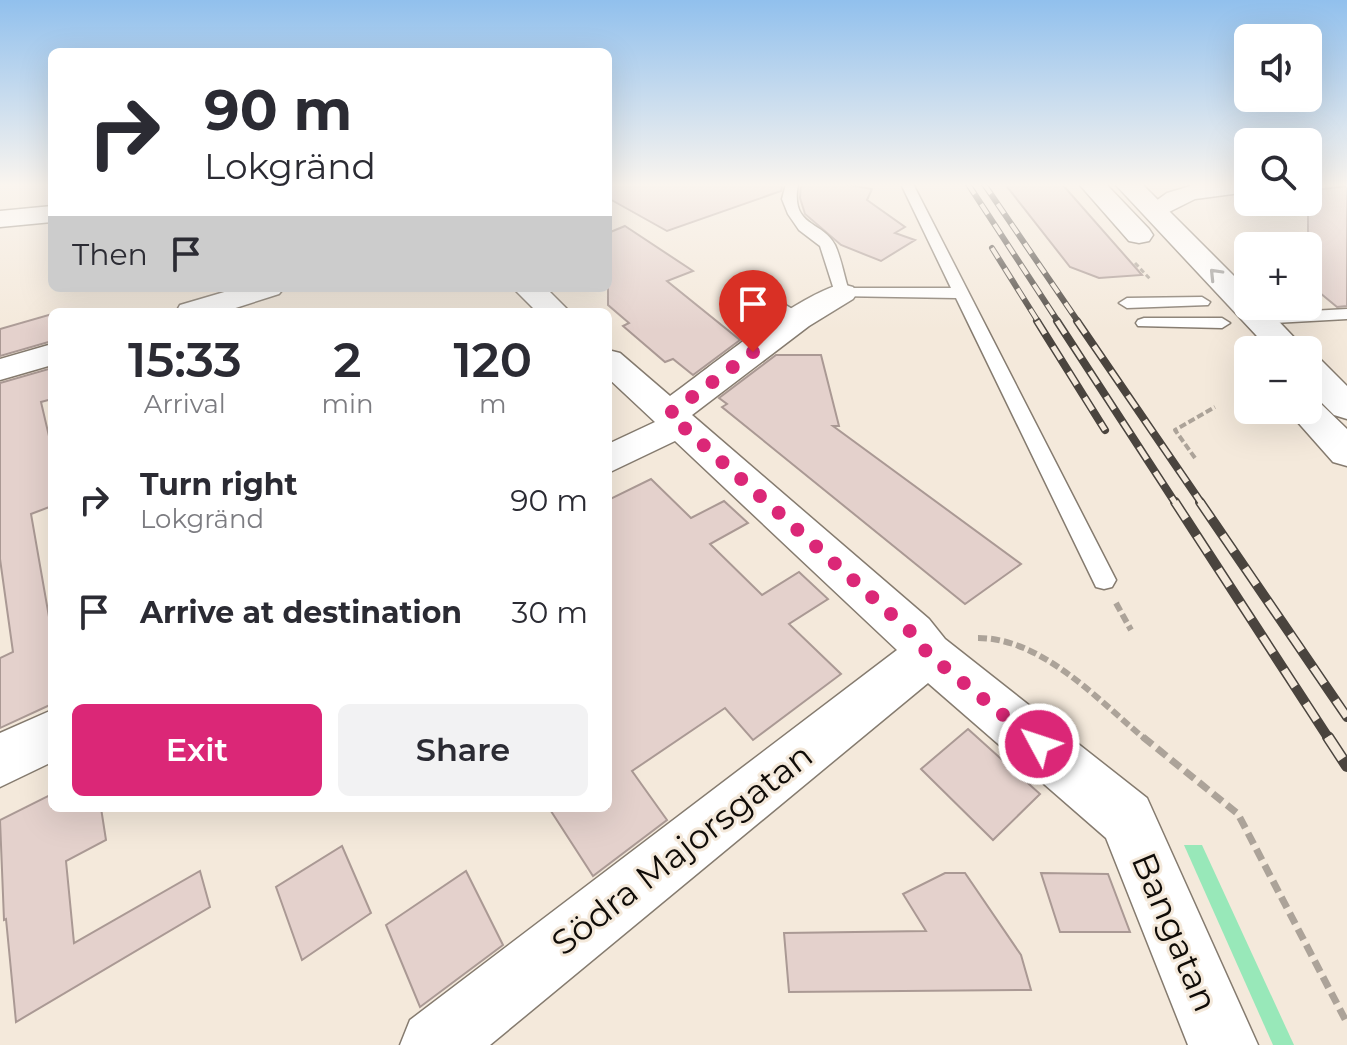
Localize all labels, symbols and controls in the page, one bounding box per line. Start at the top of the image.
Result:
map controls [1234,24,1322,424]
button: sound [1234,24,1322,112]
text: 90 m [204,76,352,144]
icon: right [72,80,176,184]
button: search [1234,128,1322,216]
text: Lokgränd [204,144,376,188]
icon: arrive [164,232,208,276]
button: + [1234,232,1322,320]
text: Then [72,236,148,273]
one-way arrow [1210,269,1224,283]
pin [719,270,787,352]
icon: arrive [731,282,775,326]
text: 15:33 [128,331,242,389]
text: 2 [334,331,362,389]
text: 120 [454,331,532,389]
button: − [1234,336,1322,424]
text: Arrival [144,388,226,420]
text: min [321,388,374,420]
text: m [479,388,507,420]
text: Turn right [140,466,297,503]
icon: right [72,478,116,522]
text: 90 m [510,482,588,519]
text: Lokgränd [140,503,264,535]
icon: arrive [72,590,116,634]
text: Arrive at destination [140,594,462,631]
text: 30 m [512,594,588,631]
position arrow [997,702,1081,786]
button: Exit [72,704,322,796]
button: Share [338,704,588,796]
street label: Södra Majorsgatan [543,734,821,964]
street label: Bangatan [1123,846,1227,1018]

